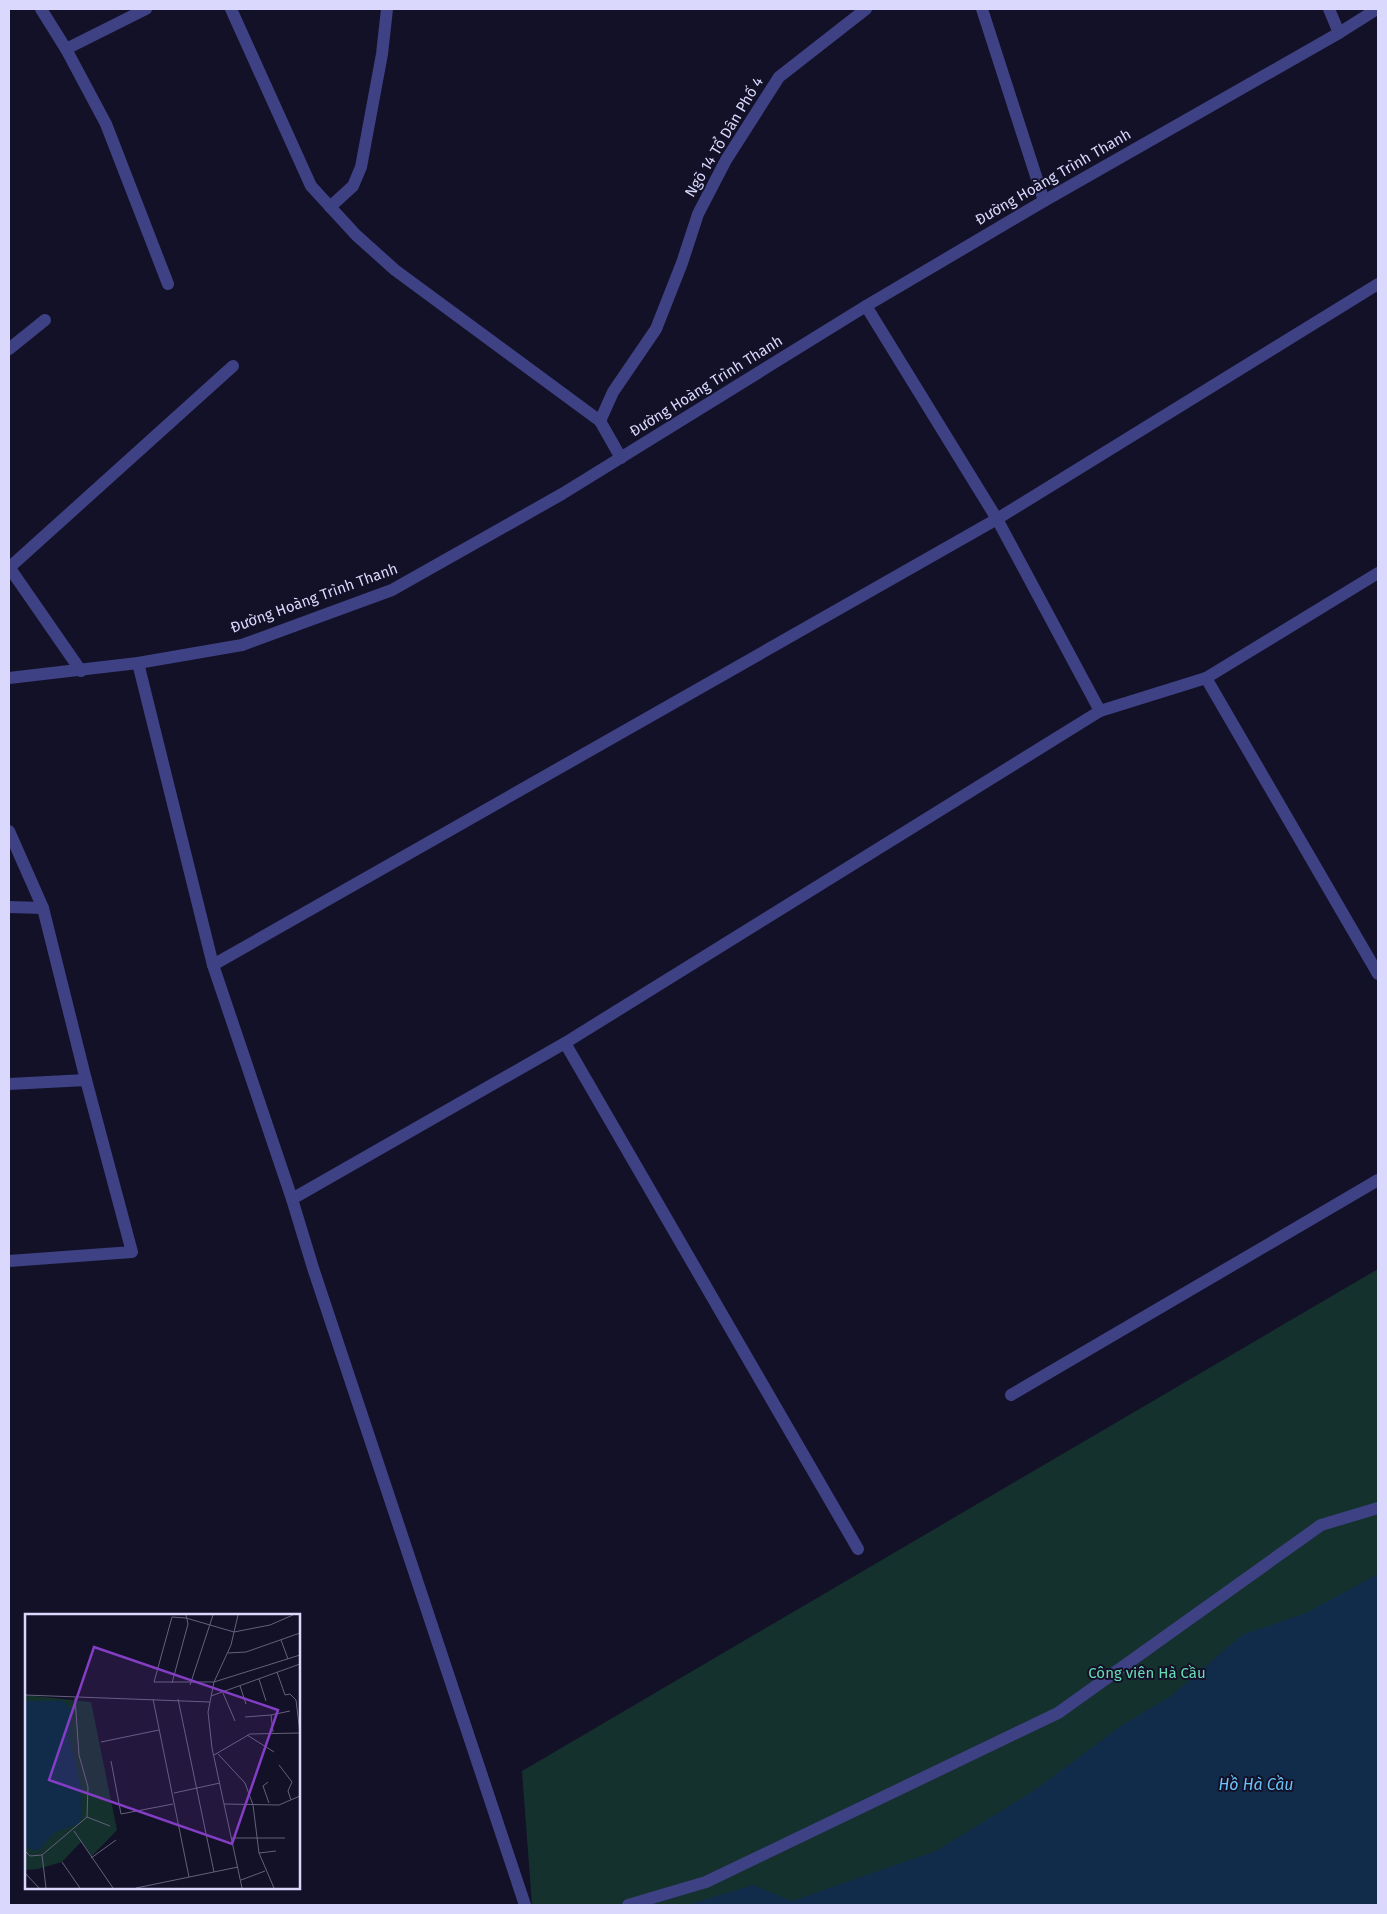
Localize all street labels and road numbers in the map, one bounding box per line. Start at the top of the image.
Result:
street label: Ngõ 14 Tổ Dân Phố 4 [681,74,767,200]
street label: Đường Hoàng Trình Thanh [972,125,1134,229]
street label: Đường Hoàng Trình Thanh [626,332,786,440]
street label: Đường Hoàng Trình Thanh [228,559,400,637]

